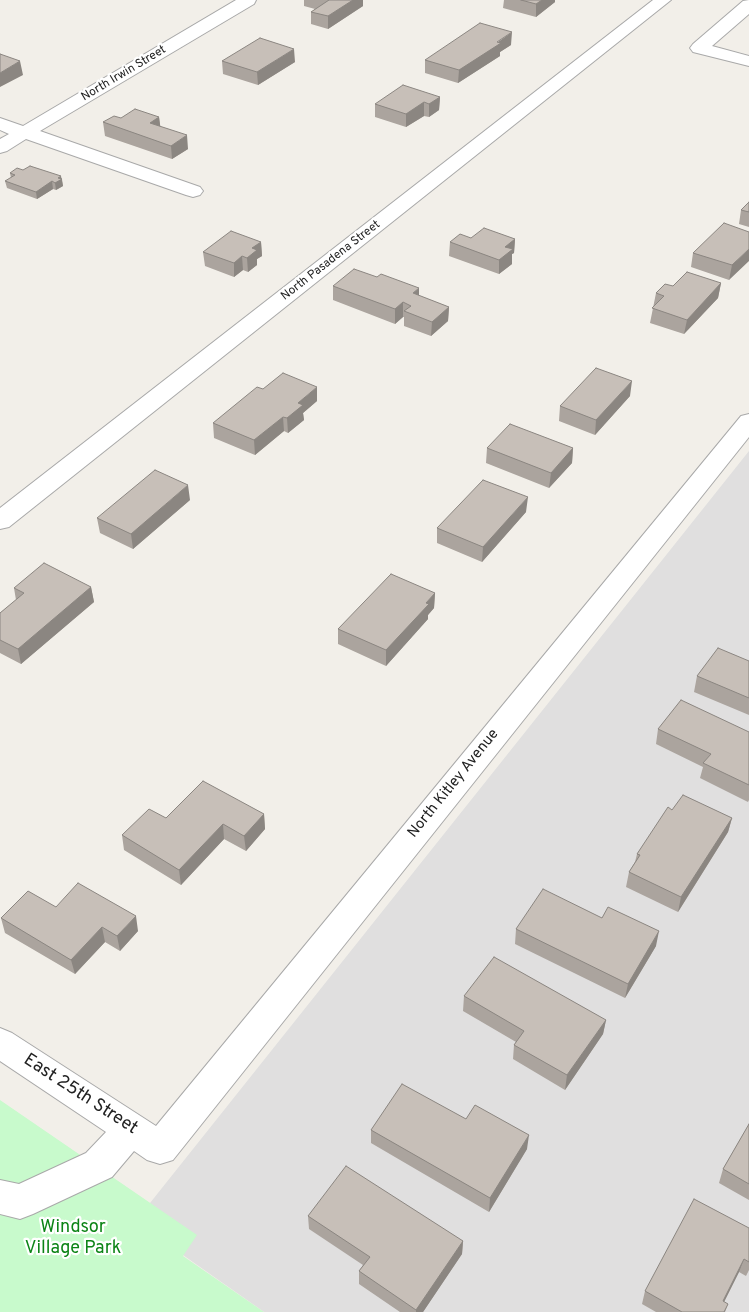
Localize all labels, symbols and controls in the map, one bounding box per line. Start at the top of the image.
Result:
street label: North Irwin Street [79,43,169,105]
street label: North Pasadena Street [279,218,383,304]
street label: North Kitley Avenue [405,726,503,842]
street label: East 25th Street [19,1050,141,1140]
park label: Windsor Village Park [25,1217,121,1260]

